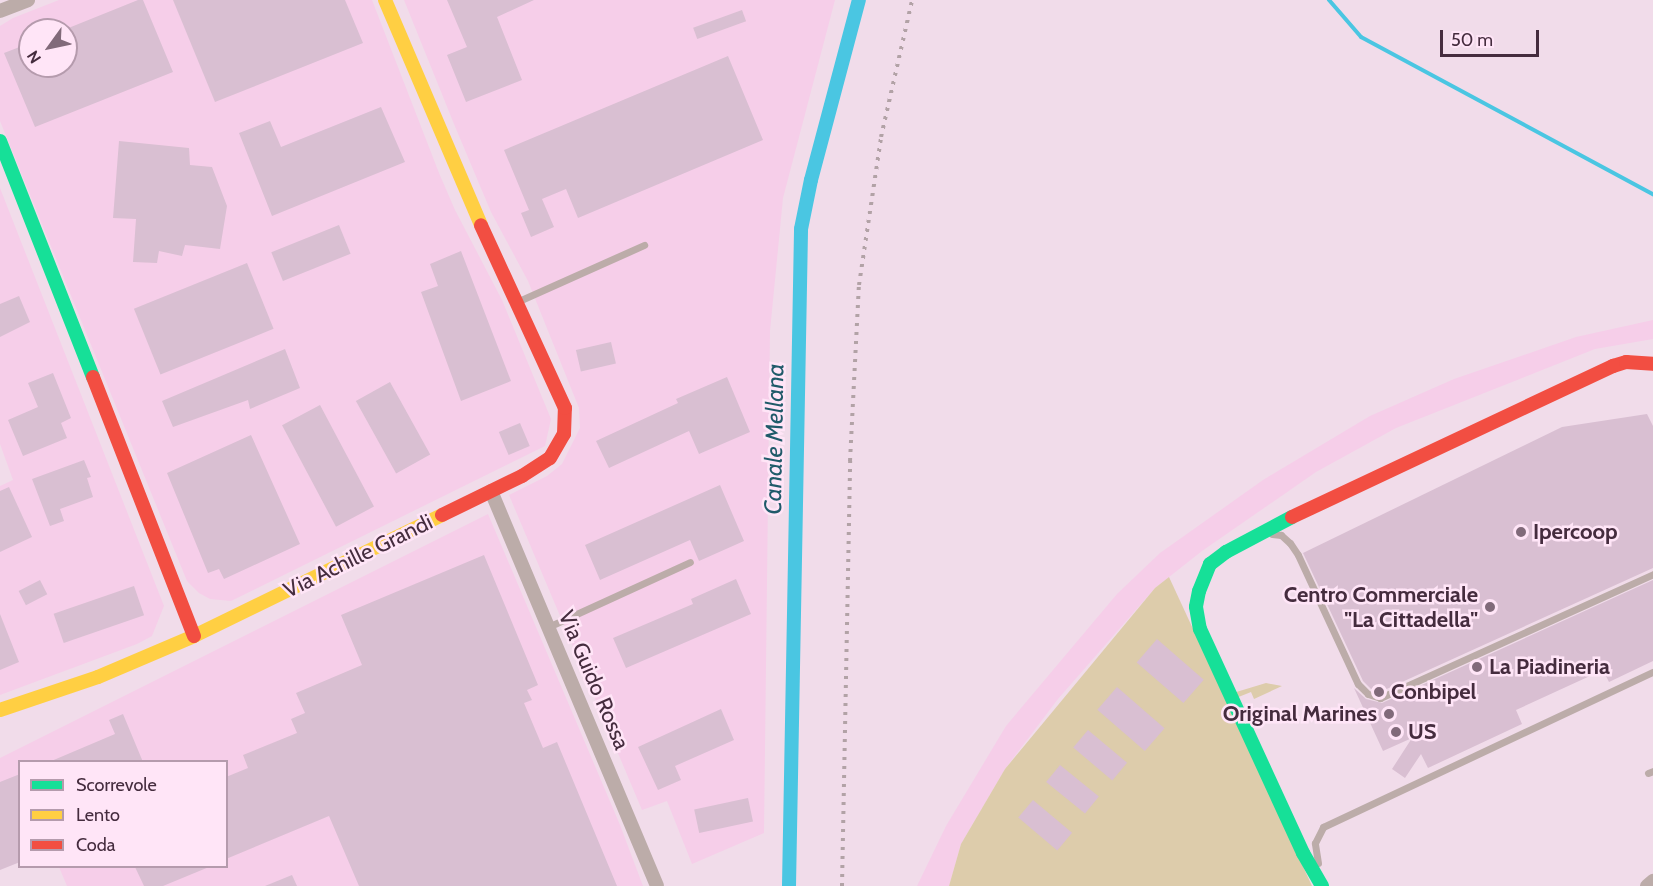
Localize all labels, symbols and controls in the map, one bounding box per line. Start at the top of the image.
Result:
north arrow [18,18,78,78]
scale bar [1443,18,1542,56]
text: 50 m [1451,29,1493,51]
text: N [23,47,45,67]
water label: Canale Mellana [758,363,790,515]
street label: Via Achille Grandi [279,509,437,603]
place label: Ipercoop [1533,519,1618,545]
marker: Ipercoop [1514,525,1528,539]
place label: Centro Commerciale "La Cittadella" [1284,581,1478,632]
marker: Centro Commerciale "La Cittadella" [1483,600,1497,614]
street label: Via Guido Rossa [553,607,635,753]
place label: La Piadineria [1489,654,1610,680]
marker: La Piadineria [1470,660,1484,674]
place label: Conbipel [1391,679,1476,705]
marker: Conbipel [1372,685,1386,699]
place label: Original Marines [1223,701,1377,727]
marker: Original Marines [1382,707,1396,721]
place label: US [1408,719,1437,745]
marker: US [1389,725,1403,739]
legend [18,760,228,868]
text: Scorrevole [76,774,157,796]
text: Lento [76,804,120,826]
text: Coda [76,834,115,856]

